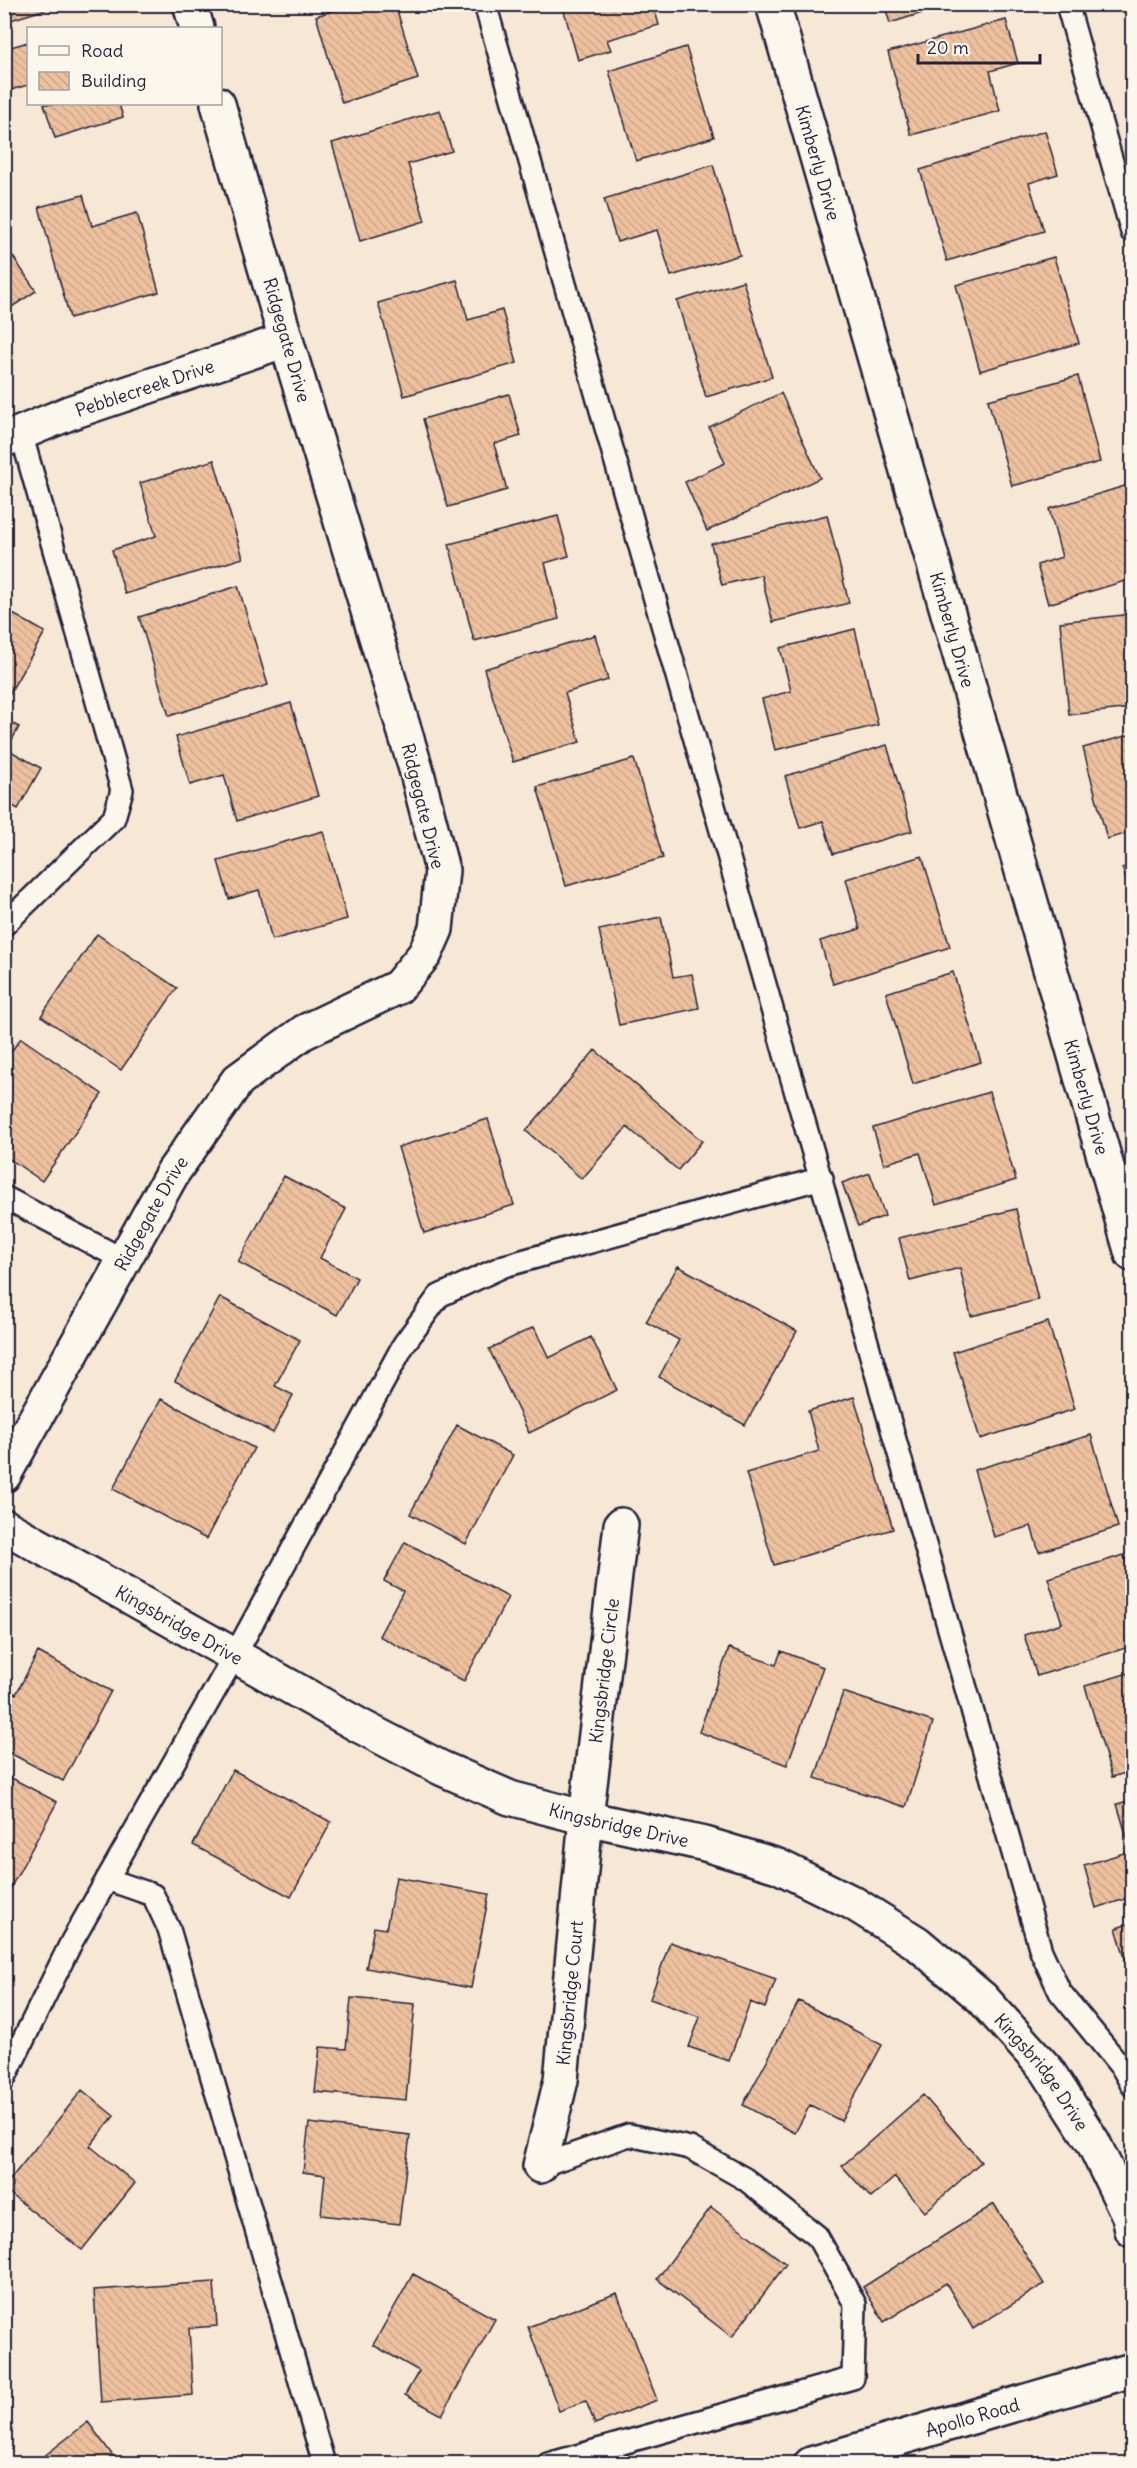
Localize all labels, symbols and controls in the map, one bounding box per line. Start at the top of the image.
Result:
legend [27,27,222,105]
scale bar [918,27,1040,65]
text: 20 m [927,36,969,59]
text: Road [81,39,124,62]
text: Building [81,69,146,92]
street label: Kimberly Drive [791,102,846,223]
street label: Ridgegate Drive [258,275,316,405]
street label: Pebblecreek Drive [72,354,217,422]
street label: Kimberly Drive [925,569,980,690]
street label: Ridgegate Drive [396,741,450,871]
street label: Kimberly Drive [1059,1036,1114,1157]
street label: Ridgegate Drive [109,1151,192,1275]
street label: Kingsbridge Drive [112,1580,247,1669]
street label: Kingsbridge Circle [584,1597,624,1745]
street label: Kingsbridge Drive [547,1797,691,1852]
street label: Kingsbridge Court [551,1919,588,2066]
street label: Kingsbridge Drive [990,2008,1094,2135]
street label: Apollo Road [923,2392,1022,2441]

